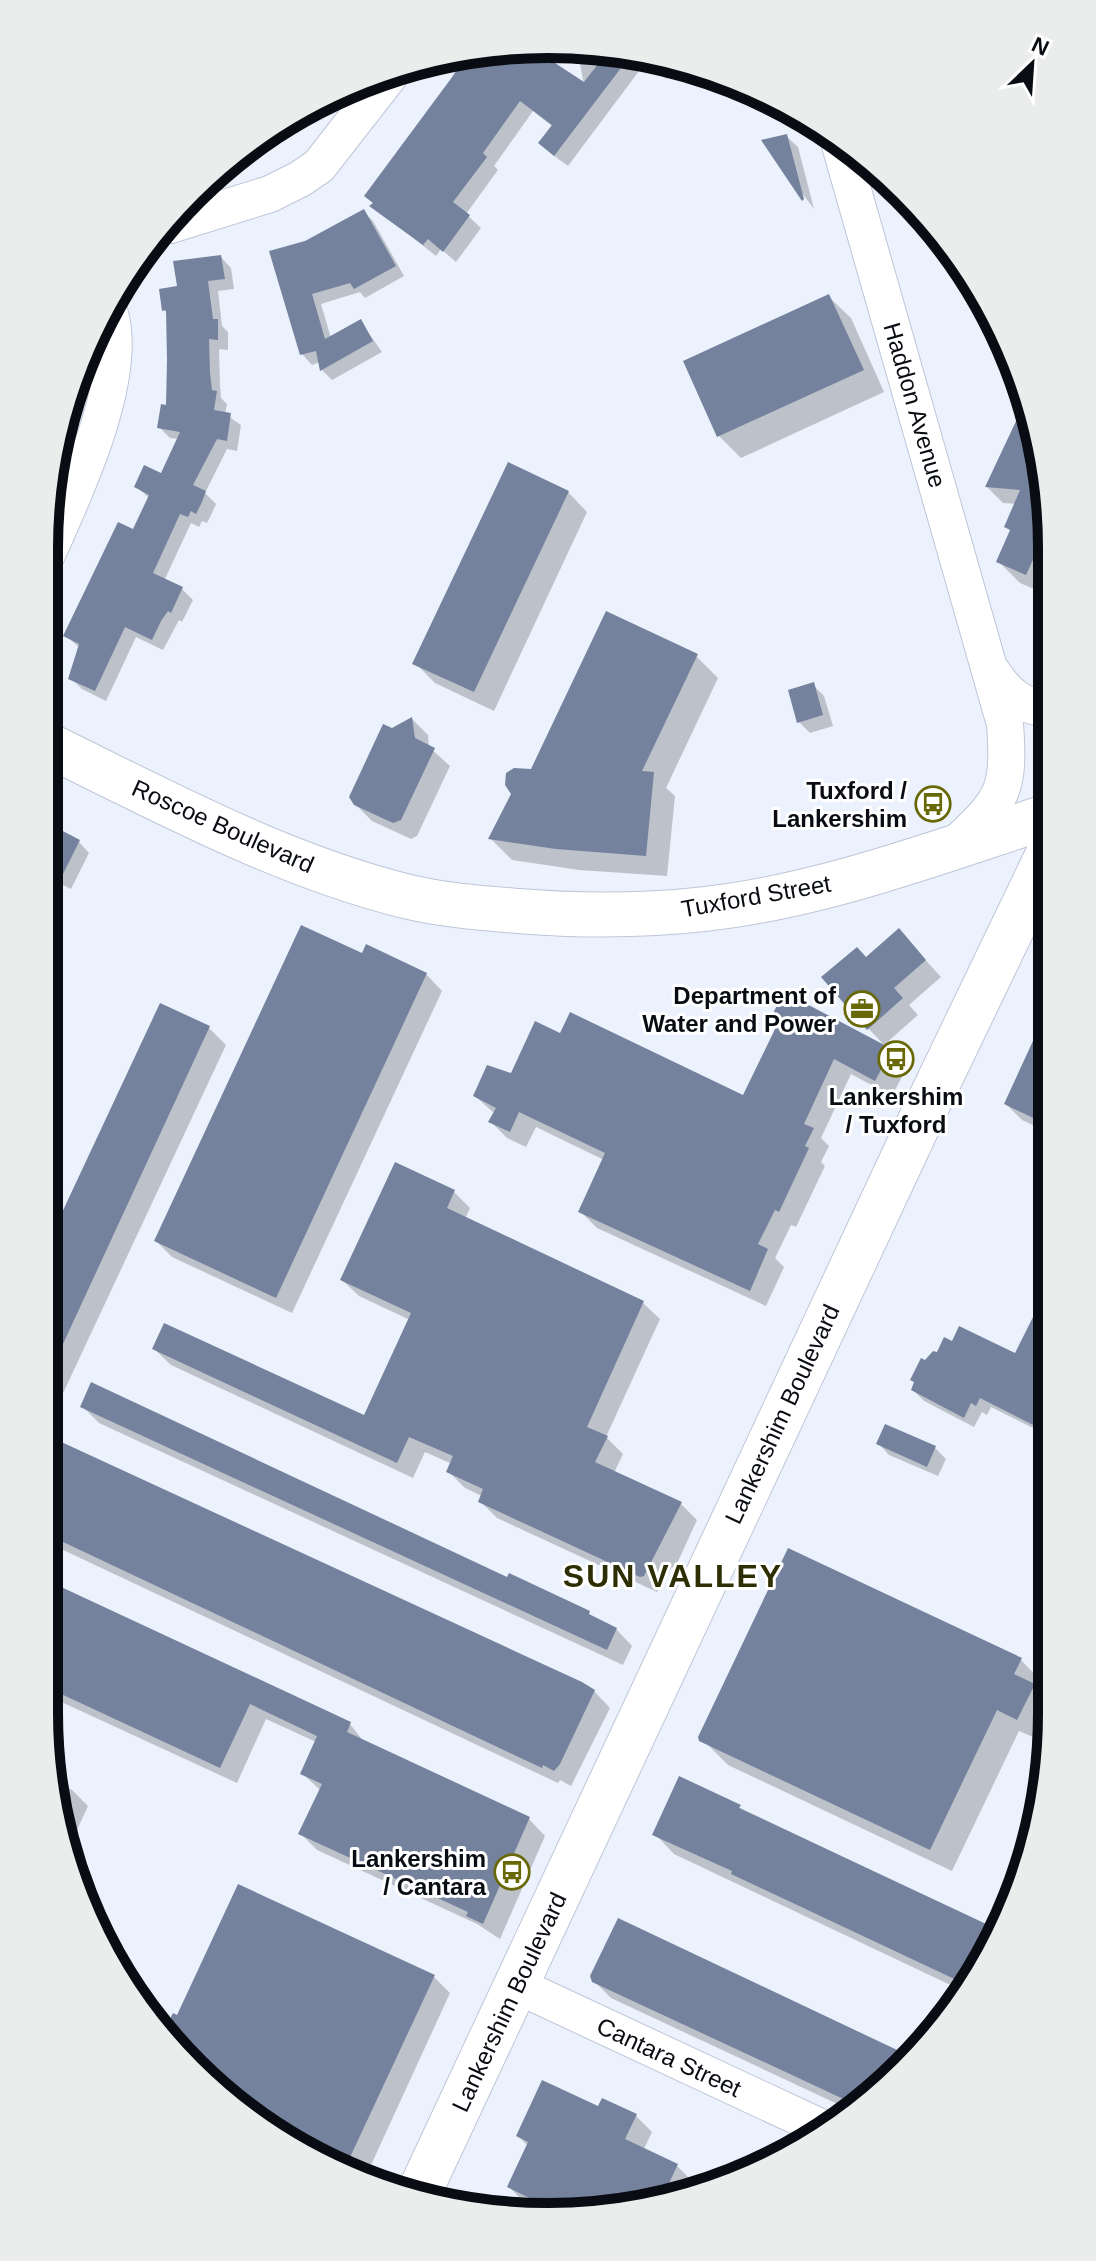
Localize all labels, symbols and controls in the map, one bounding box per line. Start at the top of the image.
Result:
north arrow [992,24,1072,104]
text: N [1028,32,1053,61]
street label: Haddon Avenue [879,319,951,491]
street label: Roscoe Boulevard [128,774,318,878]
place label: Tuxford / Lankershim [772,777,907,832]
bus stop icon: Tuxford / Lankershim [914,785,952,823]
street label: Tuxford Street [679,870,833,922]
place label: Department of Water and Power [642,982,837,1037]
office icon: Department of Water and Power [843,990,881,1028]
bus stop icon: Lankershim / Tuxford [877,1040,915,1078]
place label: Lankershim / Tuxford [829,1083,963,1138]
street label: Lankershim Boulevard [719,1300,845,1528]
district label: SUN VALLEY [563,1558,783,1594]
place label: Lankershim / Cantara [351,1845,487,1900]
bus stop icon: Lankershim / Cantara [493,1853,531,1891]
street label: Lankershim Boulevard [446,1888,572,2116]
street label: Cantara Street [593,2012,746,2102]

